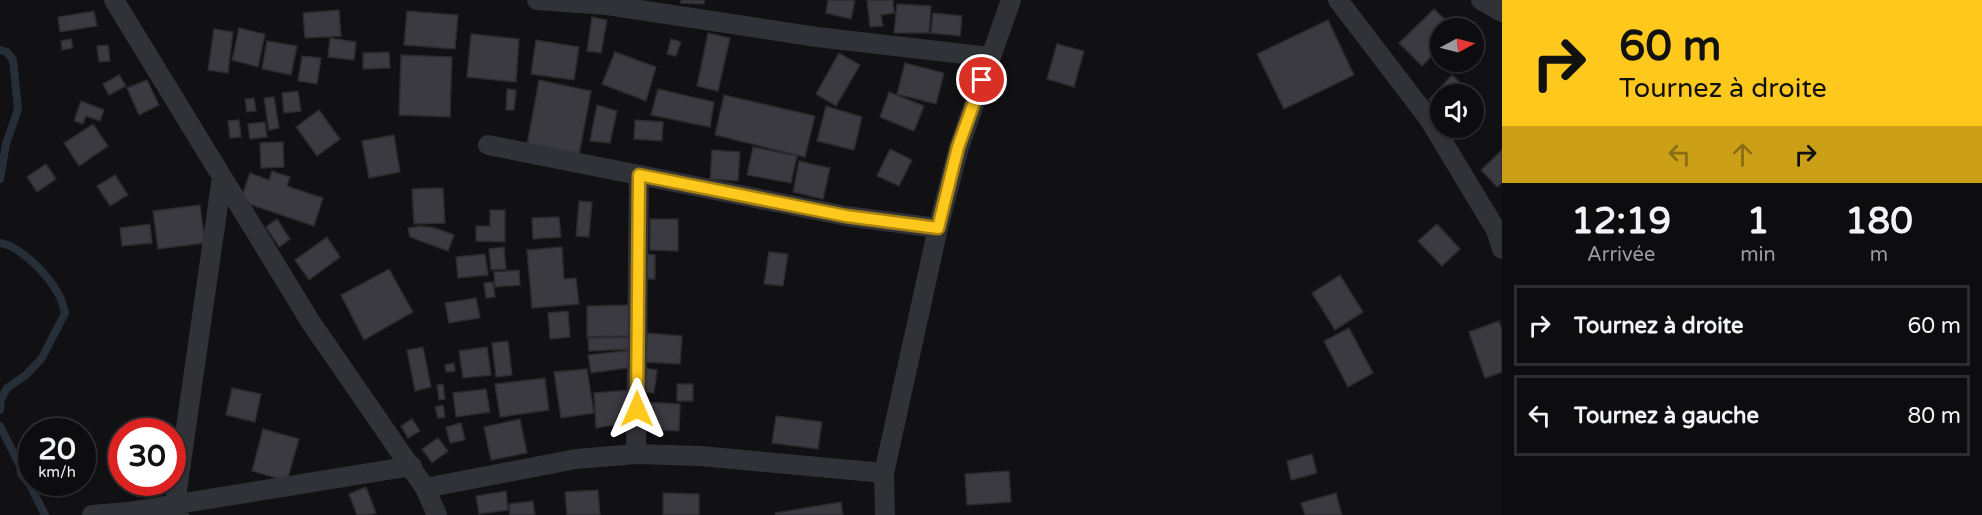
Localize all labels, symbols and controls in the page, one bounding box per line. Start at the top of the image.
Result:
north arrow [1430,18,1484,72]
map controls [1430,18,1484,138]
text: 60 m [1619,21,1721,72]
icon: right [1520,24,1598,102]
pin [956,54,1007,105]
icon: arrive [965,63,998,96]
text: Tournez à droite [1619,72,1827,105]
button: sound [1430,84,1484,138]
icon: left [1663,138,1696,171]
icon: ahead [1726,138,1759,171]
icon: right [1789,138,1822,171]
text: 12:19 [1571,200,1671,243]
text: 1 [1747,200,1769,243]
text: 180 [1845,200,1913,243]
text: Arrivée [1587,243,1655,267]
text: min [1740,243,1776,267]
text: m [1870,243,1888,267]
icon: right [1523,309,1556,342]
text: Tournez à droite [1574,313,1743,339]
text: 60 m [1907,313,1961,339]
position arrow [605,377,669,441]
icon: left [1523,399,1556,432]
text: Tournez à gauche [1574,403,1759,429]
text: 80 m [1907,403,1961,429]
speed limit sign: 30 [108,418,186,496]
text: 20 [38,431,76,468]
text: km/h [38,463,76,481]

